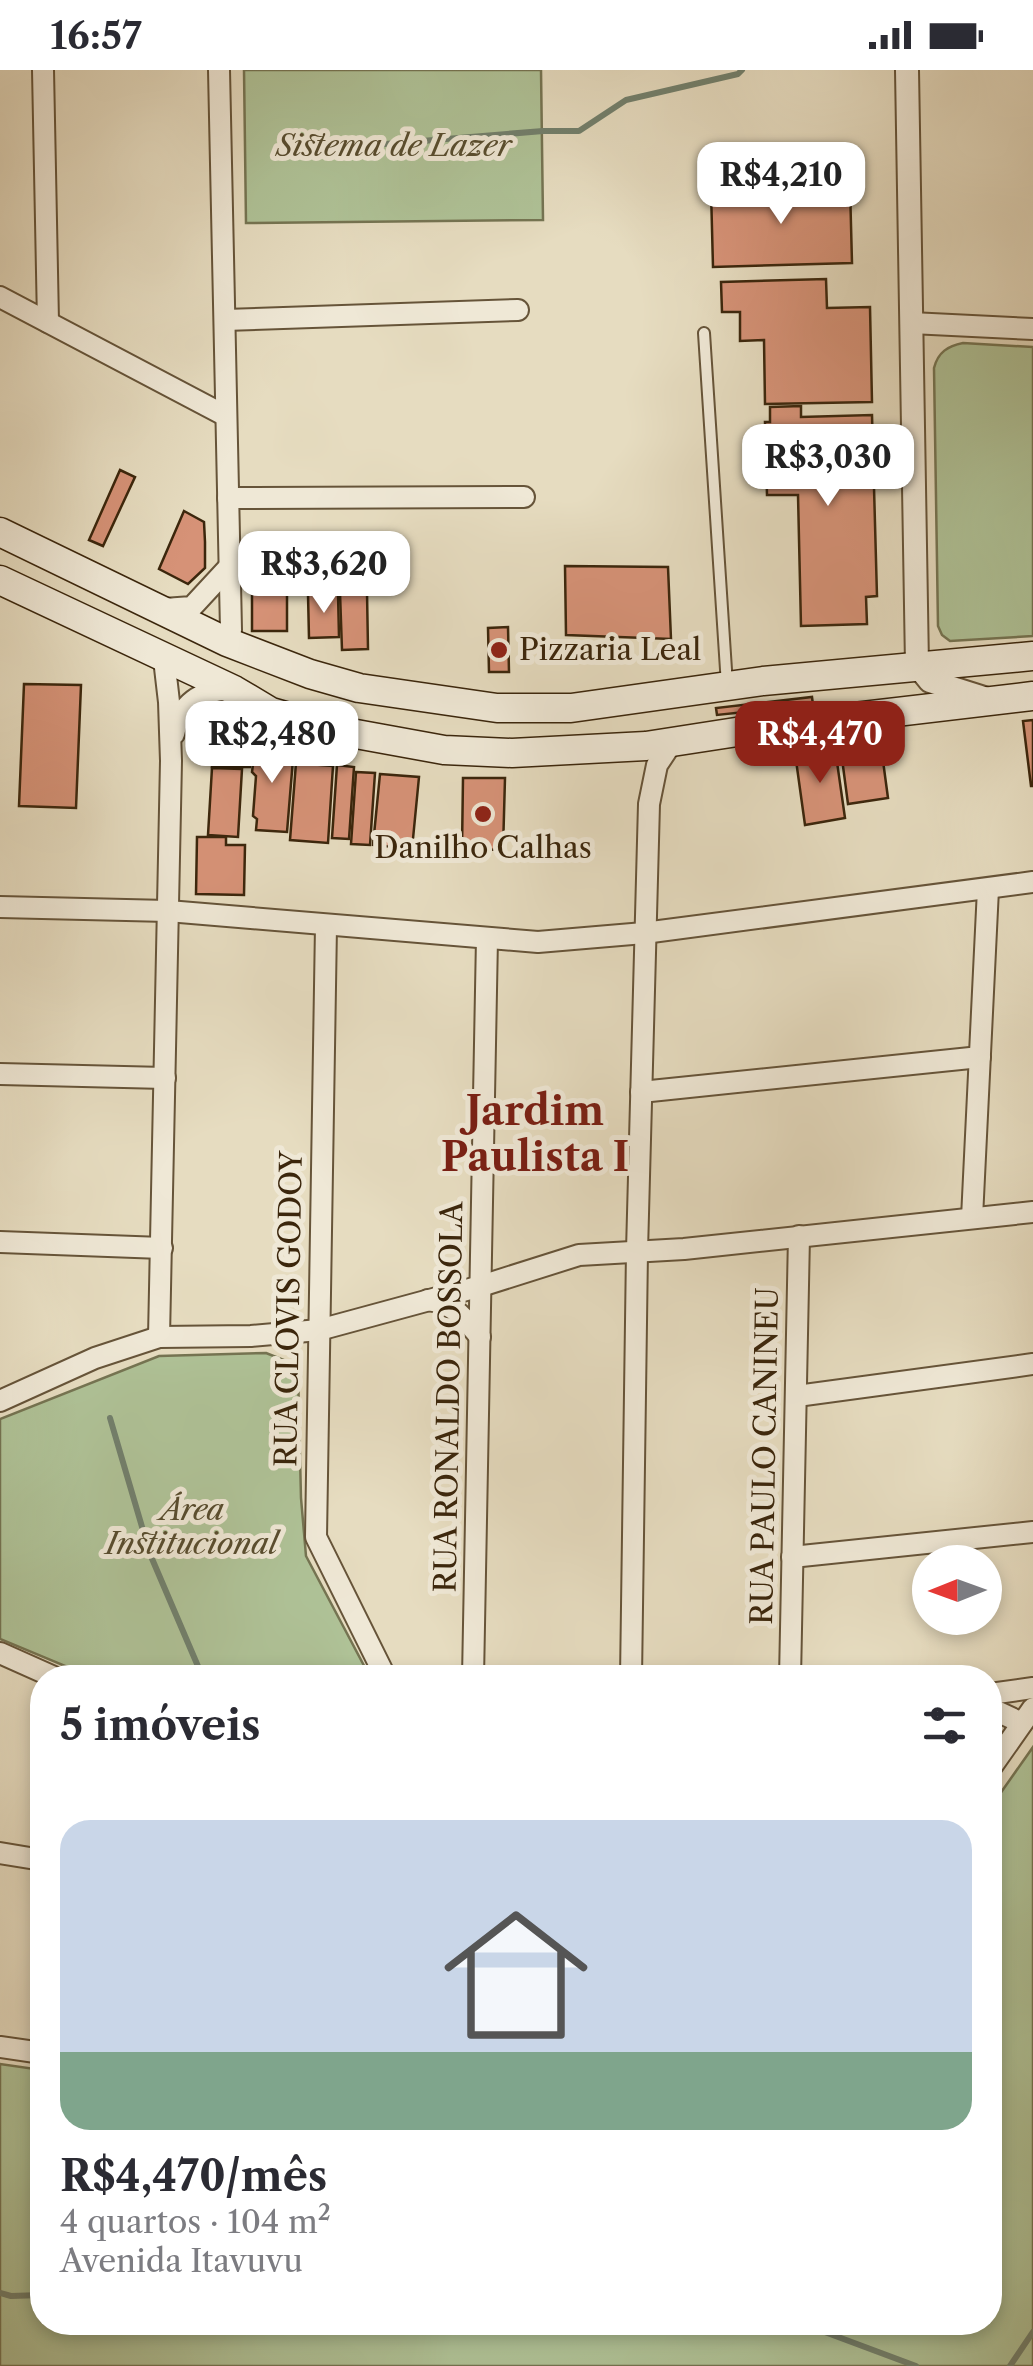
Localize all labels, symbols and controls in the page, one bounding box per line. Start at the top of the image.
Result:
text: 16:57 [50,12,142,59]
park label: Sistema de Lazer [274,127,514,164]
pin: R$4,210 [689,142,873,227]
text: R$4,210 [719,155,843,194]
pin: R$3,030 [736,424,920,509]
text: R$3,030 [764,437,892,476]
pin: R$3,620 [232,531,416,616]
text: R$3,620 [260,544,388,583]
place label: Pizzaria Leal [519,631,701,668]
marker: Pizzaria Leal [488,639,510,661]
pin: R$2,480 [180,701,364,786]
pin: R$4,470 [728,701,912,786]
text: R$2,480 [207,714,337,753]
text: R$4,470 [757,714,883,753]
marker: Danilho Calhas [472,803,494,825]
place label: Danilho Calhas [374,829,592,866]
district label: Jardim Paulista I [441,1086,629,1181]
street label: RUA CLOVIS GODOY [267,1150,310,1467]
street label: RUA RONALDO BOSSOLA [427,1200,470,1593]
street label: RUA PAULO CANINEU [743,1287,786,1625]
park label: Área Institucional [104,1491,282,1562]
north arrow [912,1545,1002,1635]
map controls [912,1545,1002,1635]
icon: filters [917,1698,972,1753]
text: 5 imóveis [60,1699,261,1751]
icon: home [426,1885,606,2065]
text: R$4,470/mês [60,2150,327,2202]
text: 4 quartos · 104 m² [60,2202,331,2241]
text: Avenida Itavuvu [60,2241,303,2280]

